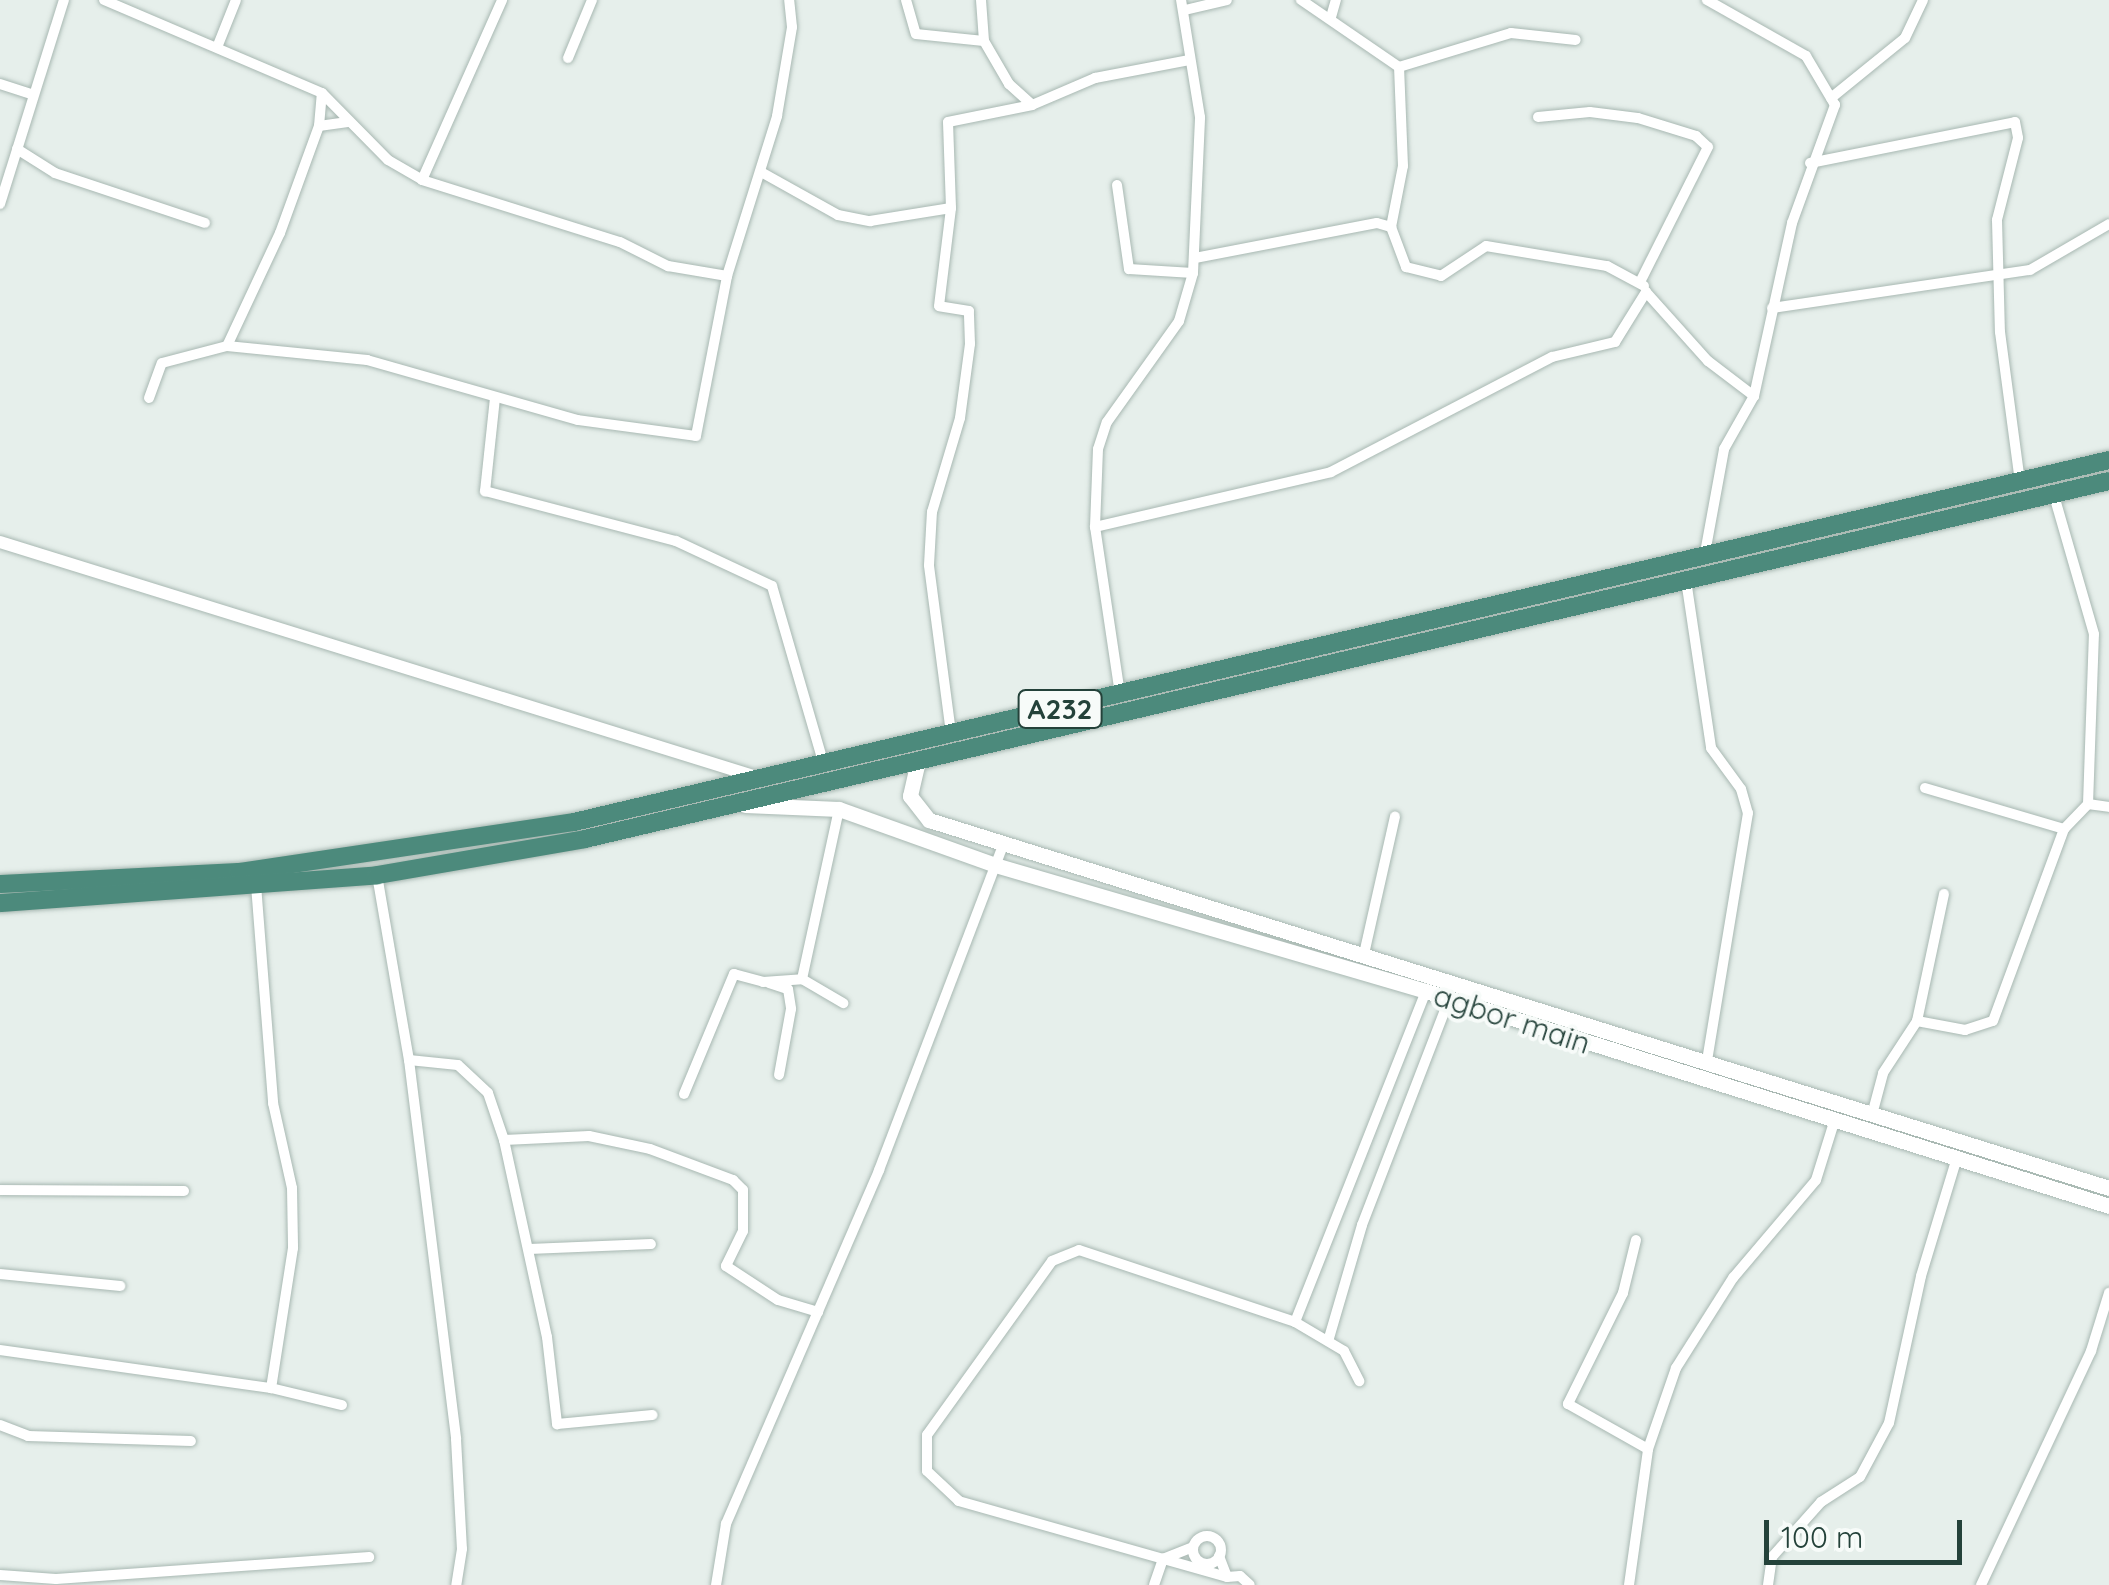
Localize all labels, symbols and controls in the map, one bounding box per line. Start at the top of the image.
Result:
road number: A232 [1018,686,1102,732]
street label: agbor main [1429,977,1595,1061]
scale bar [1769,1500,1966,1562]
text: 100 m [1781,1518,1863,1556]

